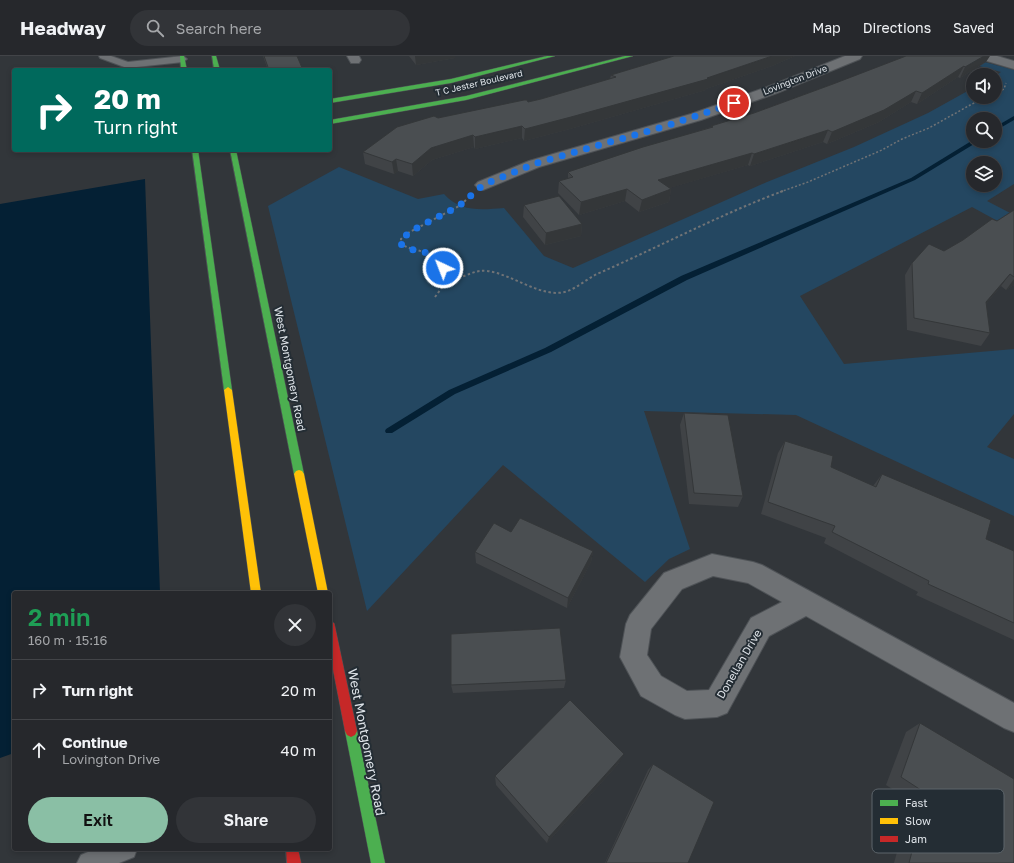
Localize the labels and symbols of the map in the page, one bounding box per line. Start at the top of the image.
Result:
street label: Lovington Drive [761,62,828,97]
street label: T C Jester Boulevard [434,67,524,98]
pin [717,86,751,120]
position arrow [422,247,464,289]
street label: West Montgomery Road [272,306,309,432]
street label: Donellan Drive [714,627,764,701]
street label: West Montgomery Road [345,667,389,817]
legend [872,789,1004,853]
text: Fast [905,796,928,809]
text: Slow [905,814,931,827]
text: Jam [905,832,927,845]

